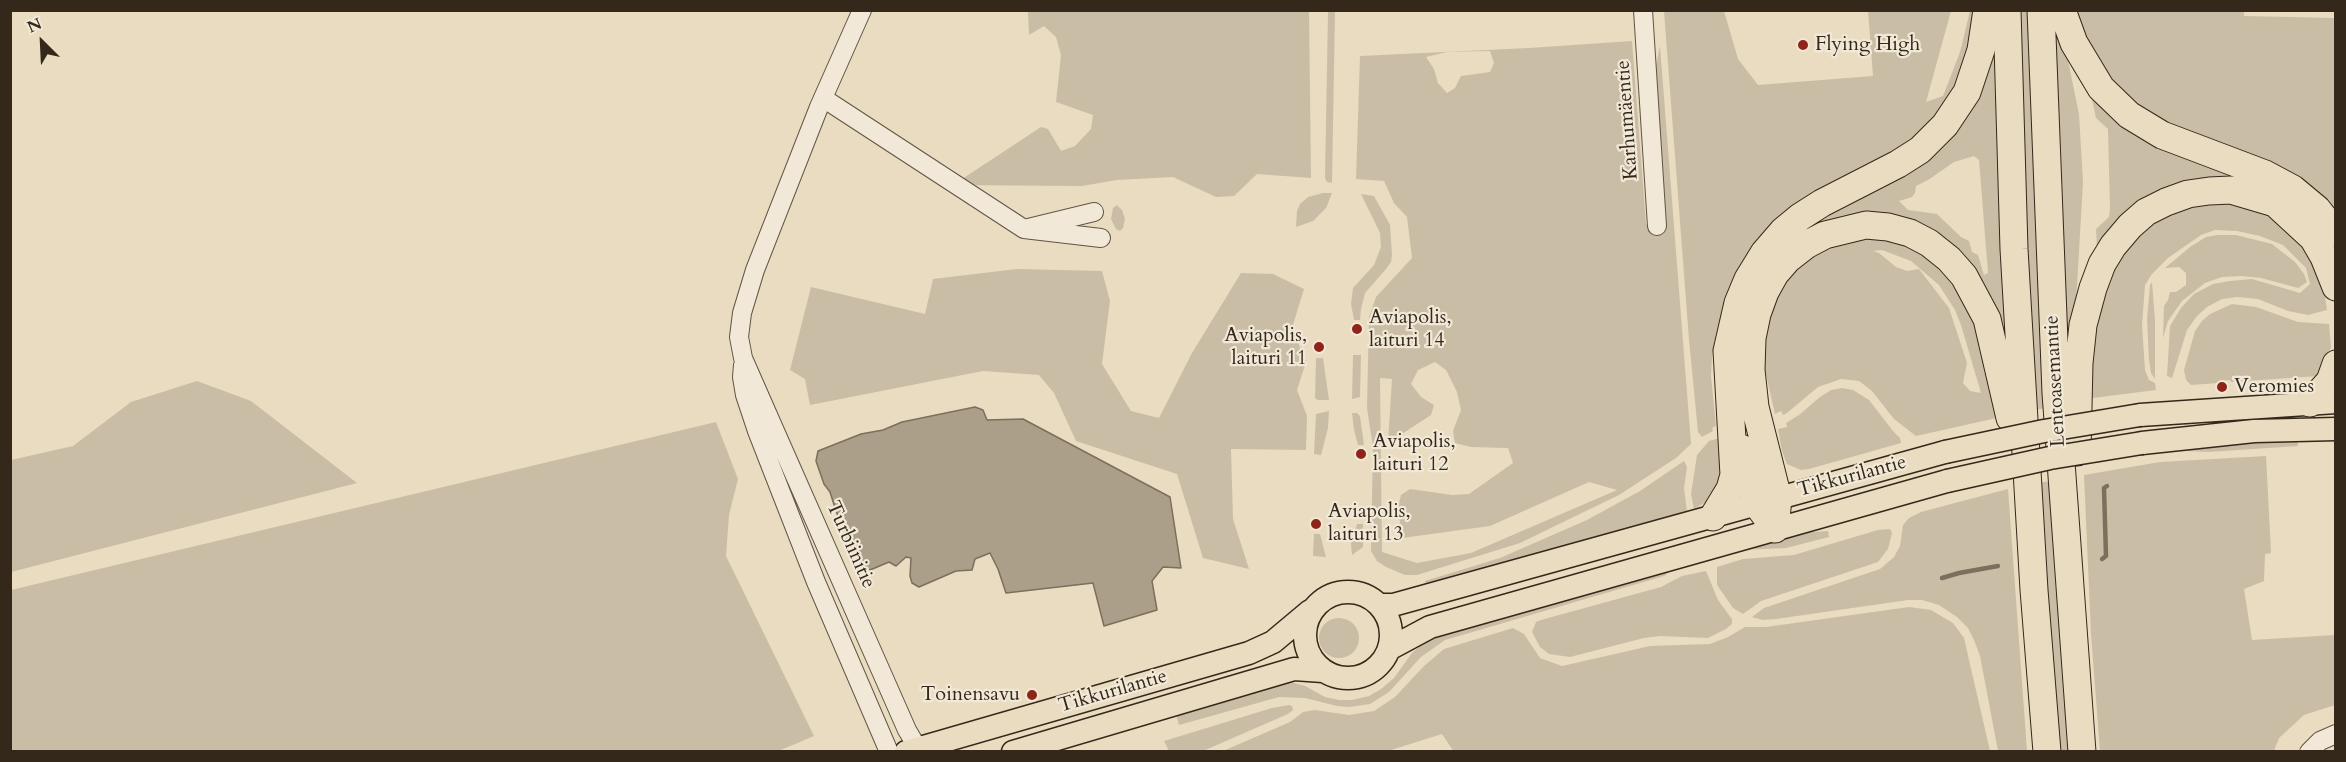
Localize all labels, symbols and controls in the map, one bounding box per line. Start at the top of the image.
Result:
north arrow [12,12,72,72]
text: N [24,13,45,38]
place label: Flying High [1815,33,1920,57]
marker: Flying High [1796,38,1810,52]
street label: Karhumäentie [1612,59,1644,181]
place label: Aviapolis, laituri 14 [1369,306,1452,353]
street label: Lentoasemantie [2041,314,2071,448]
marker: Aviapolis, laituri 14 [1350,322,1364,336]
place label: Aviapolis, laituri 11 [1224,324,1307,371]
marker: Aviapolis, laituri 11 [1312,340,1326,354]
place label: Veromies [2234,375,2314,399]
marker: Veromies [2215,380,2229,394]
place label: Aviapolis, laituri 12 [1373,430,1456,477]
marker: Aviapolis, laituri 12 [1354,447,1368,461]
street label: Tikkurilantie [1795,451,1909,503]
street label: Turbiinitie [820,498,880,592]
place label: Aviapolis, laituri 13 [1328,500,1411,547]
marker: Aviapolis, laituri 13 [1309,517,1323,531]
street label: Tikkurilantie [1056,665,1170,719]
place label: Toinensavu [921,683,1020,707]
marker: Toinensavu [1025,688,1039,702]

